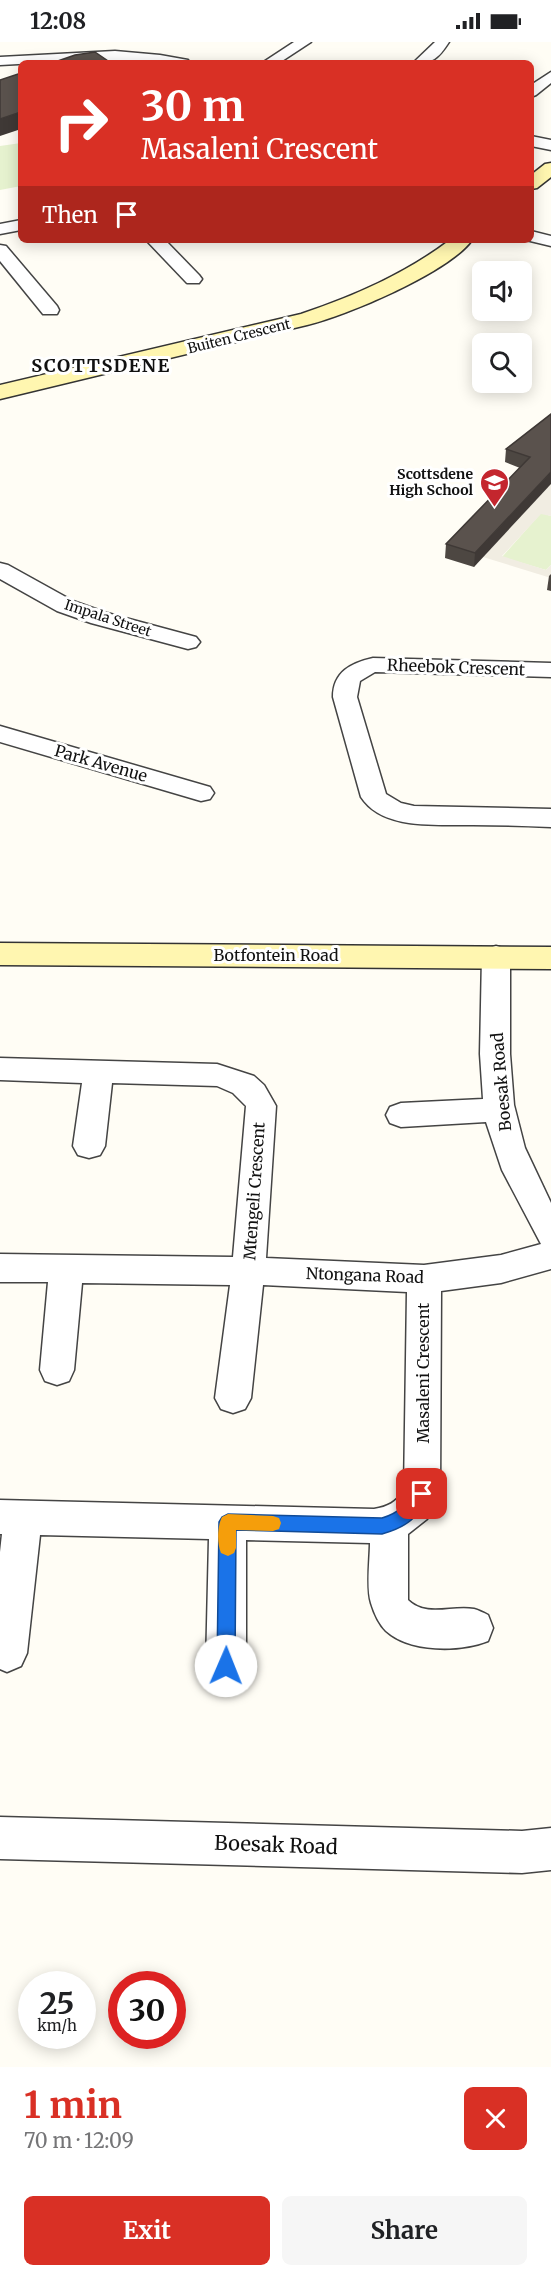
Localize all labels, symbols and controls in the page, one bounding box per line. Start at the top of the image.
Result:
text: 12:08 [30,7,86,35]
text: 30 m [141,80,245,132]
icon: right [42,84,120,162]
text: Masaleni Crescent [141,132,378,166]
icon: arrive [110,198,143,231]
text: Then [42,201,98,229]
map controls [472,261,532,393]
button: sound [472,261,532,321]
street label: Buiten Crescent [186,314,293,357]
button: search [472,333,532,393]
district label: SCOTTSDENE [31,354,171,377]
place label: Scottsdene High School [389,465,473,499]
school or university icon: Scottsdene High School [478,466,510,508]
street label: Impala Street [62,596,154,641]
street label: Rheebok Crescent [387,655,526,679]
street label: Park Avenue [52,740,150,786]
street label: Botfontein Road [213,945,339,965]
street label: Boesak Road [487,1032,515,1132]
street label: Mtengeli Crescent [239,1121,269,1261]
street label: Ntongana Road [306,1263,425,1287]
street label: Masaleni Crescent [413,1302,433,1443]
pin [396,1468,447,1519]
icon: arrive [405,1477,438,1510]
position arrow [194,1634,258,1698]
street label: Boesak Road [214,1830,338,1859]
speed limit sign: 30 [108,1971,186,2049]
text: 25 [40,1984,74,2022]
text: km/h [37,2016,77,2035]
text: 1 min [24,2083,122,2128]
button: close [464,2087,527,2150]
text: 70 m · 12:09 [24,2128,134,2153]
button: Exit [24,2196,270,2265]
button: Share [282,2196,527,2265]

